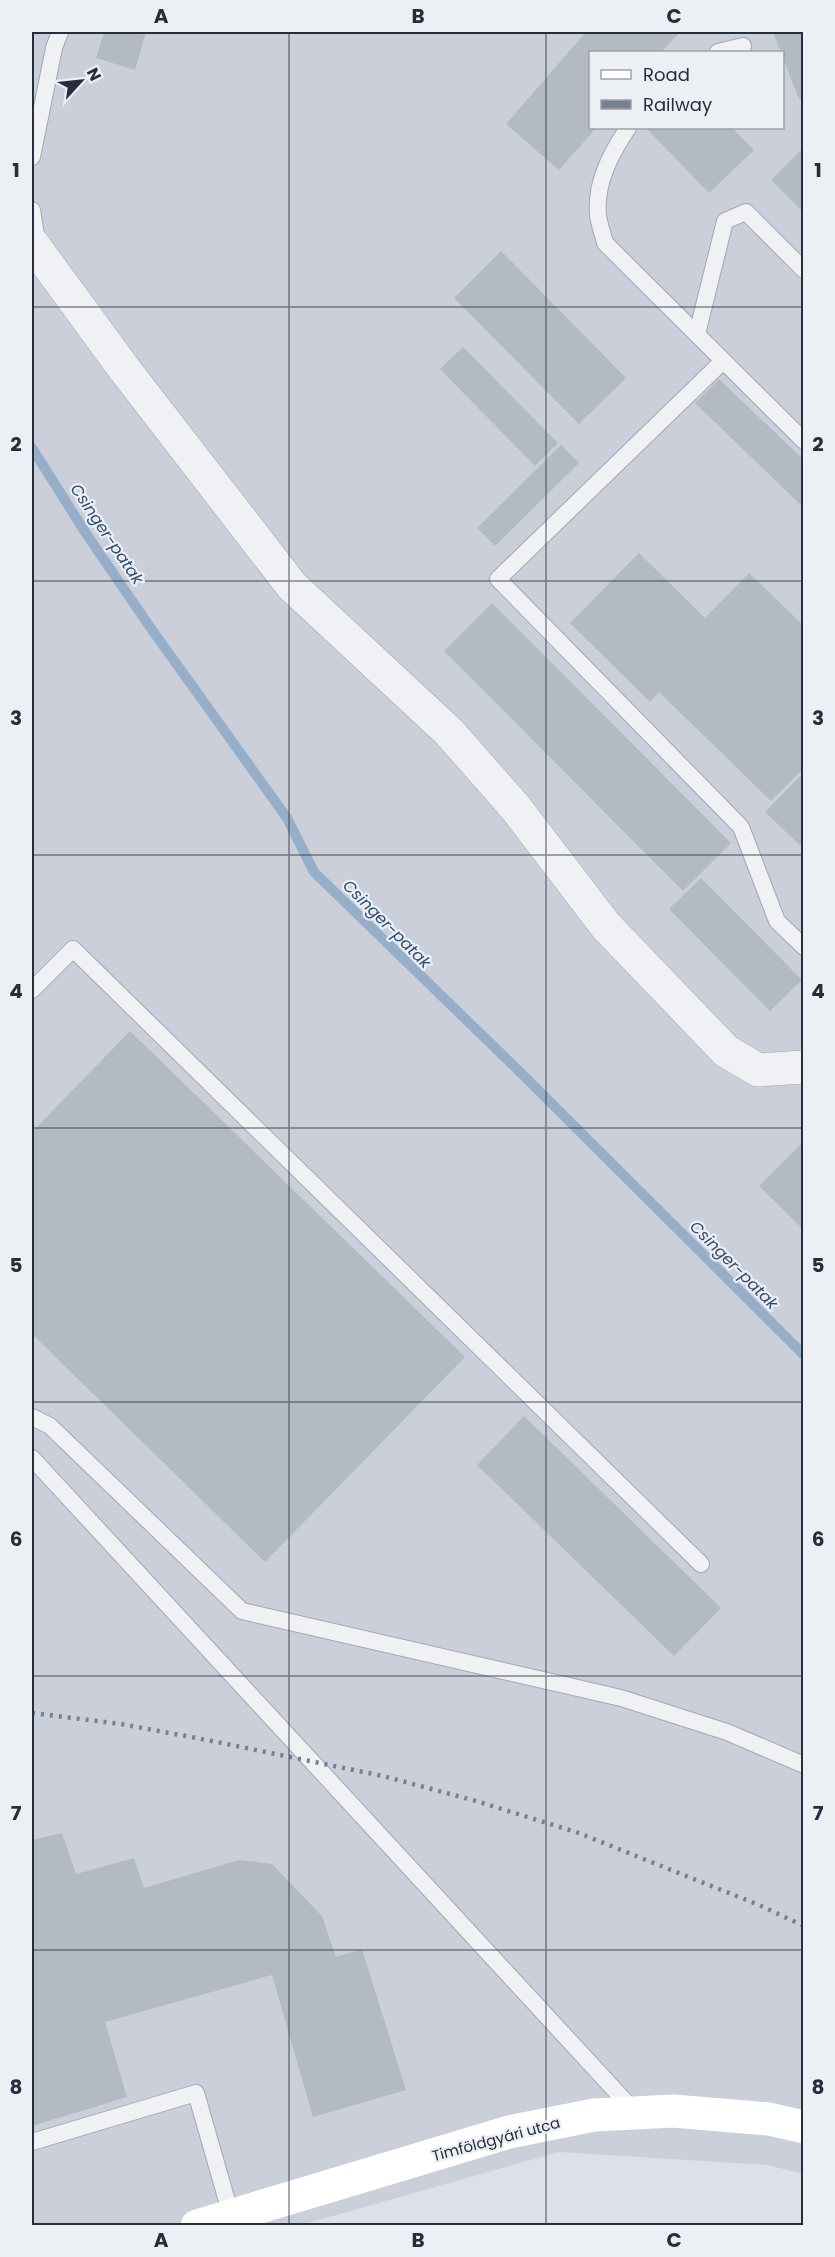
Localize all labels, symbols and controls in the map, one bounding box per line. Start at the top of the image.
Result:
text: A [154,2,169,30]
text: B [411,2,425,30]
text: C [666,2,682,30]
north arrow [51,51,111,111]
legend [589,51,784,129]
text: Road [643,62,690,87]
text: N [81,64,107,85]
text: Railway [643,92,712,117]
text: 1 [12,156,20,184]
text: 1 [814,156,822,184]
text: 2 [10,430,22,458]
text: 2 [812,430,824,458]
water label: Csinger-patak [65,479,150,590]
text: 3 [10,704,22,732]
text: 3 [812,704,824,732]
water label: Csinger-patak [338,875,437,974]
text: 4 [9,977,23,1005]
text: 4 [811,977,825,1005]
water label: Csinger-patak [685,1216,784,1315]
text: 5 [10,1251,23,1279]
text: 5 [812,1251,825,1279]
text: 6 [10,1525,22,1553]
text: 6 [812,1525,824,1553]
text: 7 [11,1799,22,1827]
text: 7 [813,1799,824,1827]
text: 8 [10,2073,22,2101]
text: 8 [812,2073,824,2101]
street label: Timföldgyári utca [430,2112,562,2166]
text: A [154,2226,169,2254]
text: B [411,2226,425,2254]
text: C [666,2226,682,2254]

